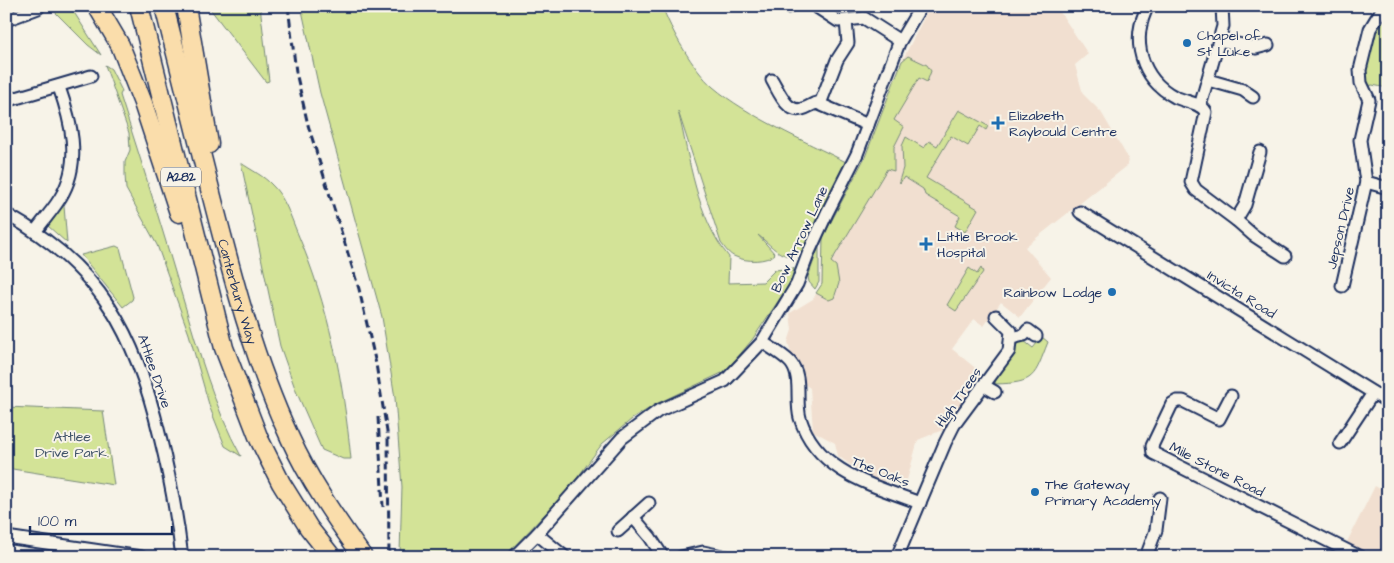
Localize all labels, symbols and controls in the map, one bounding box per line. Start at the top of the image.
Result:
place label: Chapel of St Luke [1197,26,1261,62]
marker: Chapel of St Luke [1181,37,1193,49]
place label: Elizabeth Raybould Centre [1009,106,1117,142]
marker: Elizabeth Raybould Centre [991,116,1005,130]
road number: A282 [161,168,201,186]
street label: Bow Arrow Lane [766,183,834,296]
street label: Jepson Drive [1322,185,1360,271]
place label: Little Brook Hospital [937,227,1018,263]
street label: Canterbury Way [212,237,262,348]
marker: Little Brook Hospital [919,237,933,251]
street label: Invicta Road [1203,266,1280,324]
place label: Rainbow Lodge [1004,283,1102,303]
marker: Rainbow Lodge [1106,286,1118,298]
street label: Attlee Drive [132,332,176,411]
street label: High Trees [931,364,987,432]
park label: Attlee Drive Park. [35,427,109,463]
street label: Mile Stone Road [1166,437,1267,502]
street label: The Oaks [849,451,913,493]
place label: The Gateway Primary Academy [1045,475,1161,511]
marker: The Gateway Primary Academy [1029,486,1041,498]
scale bar [30,503,172,535]
text: 100 m [38,511,77,532]

